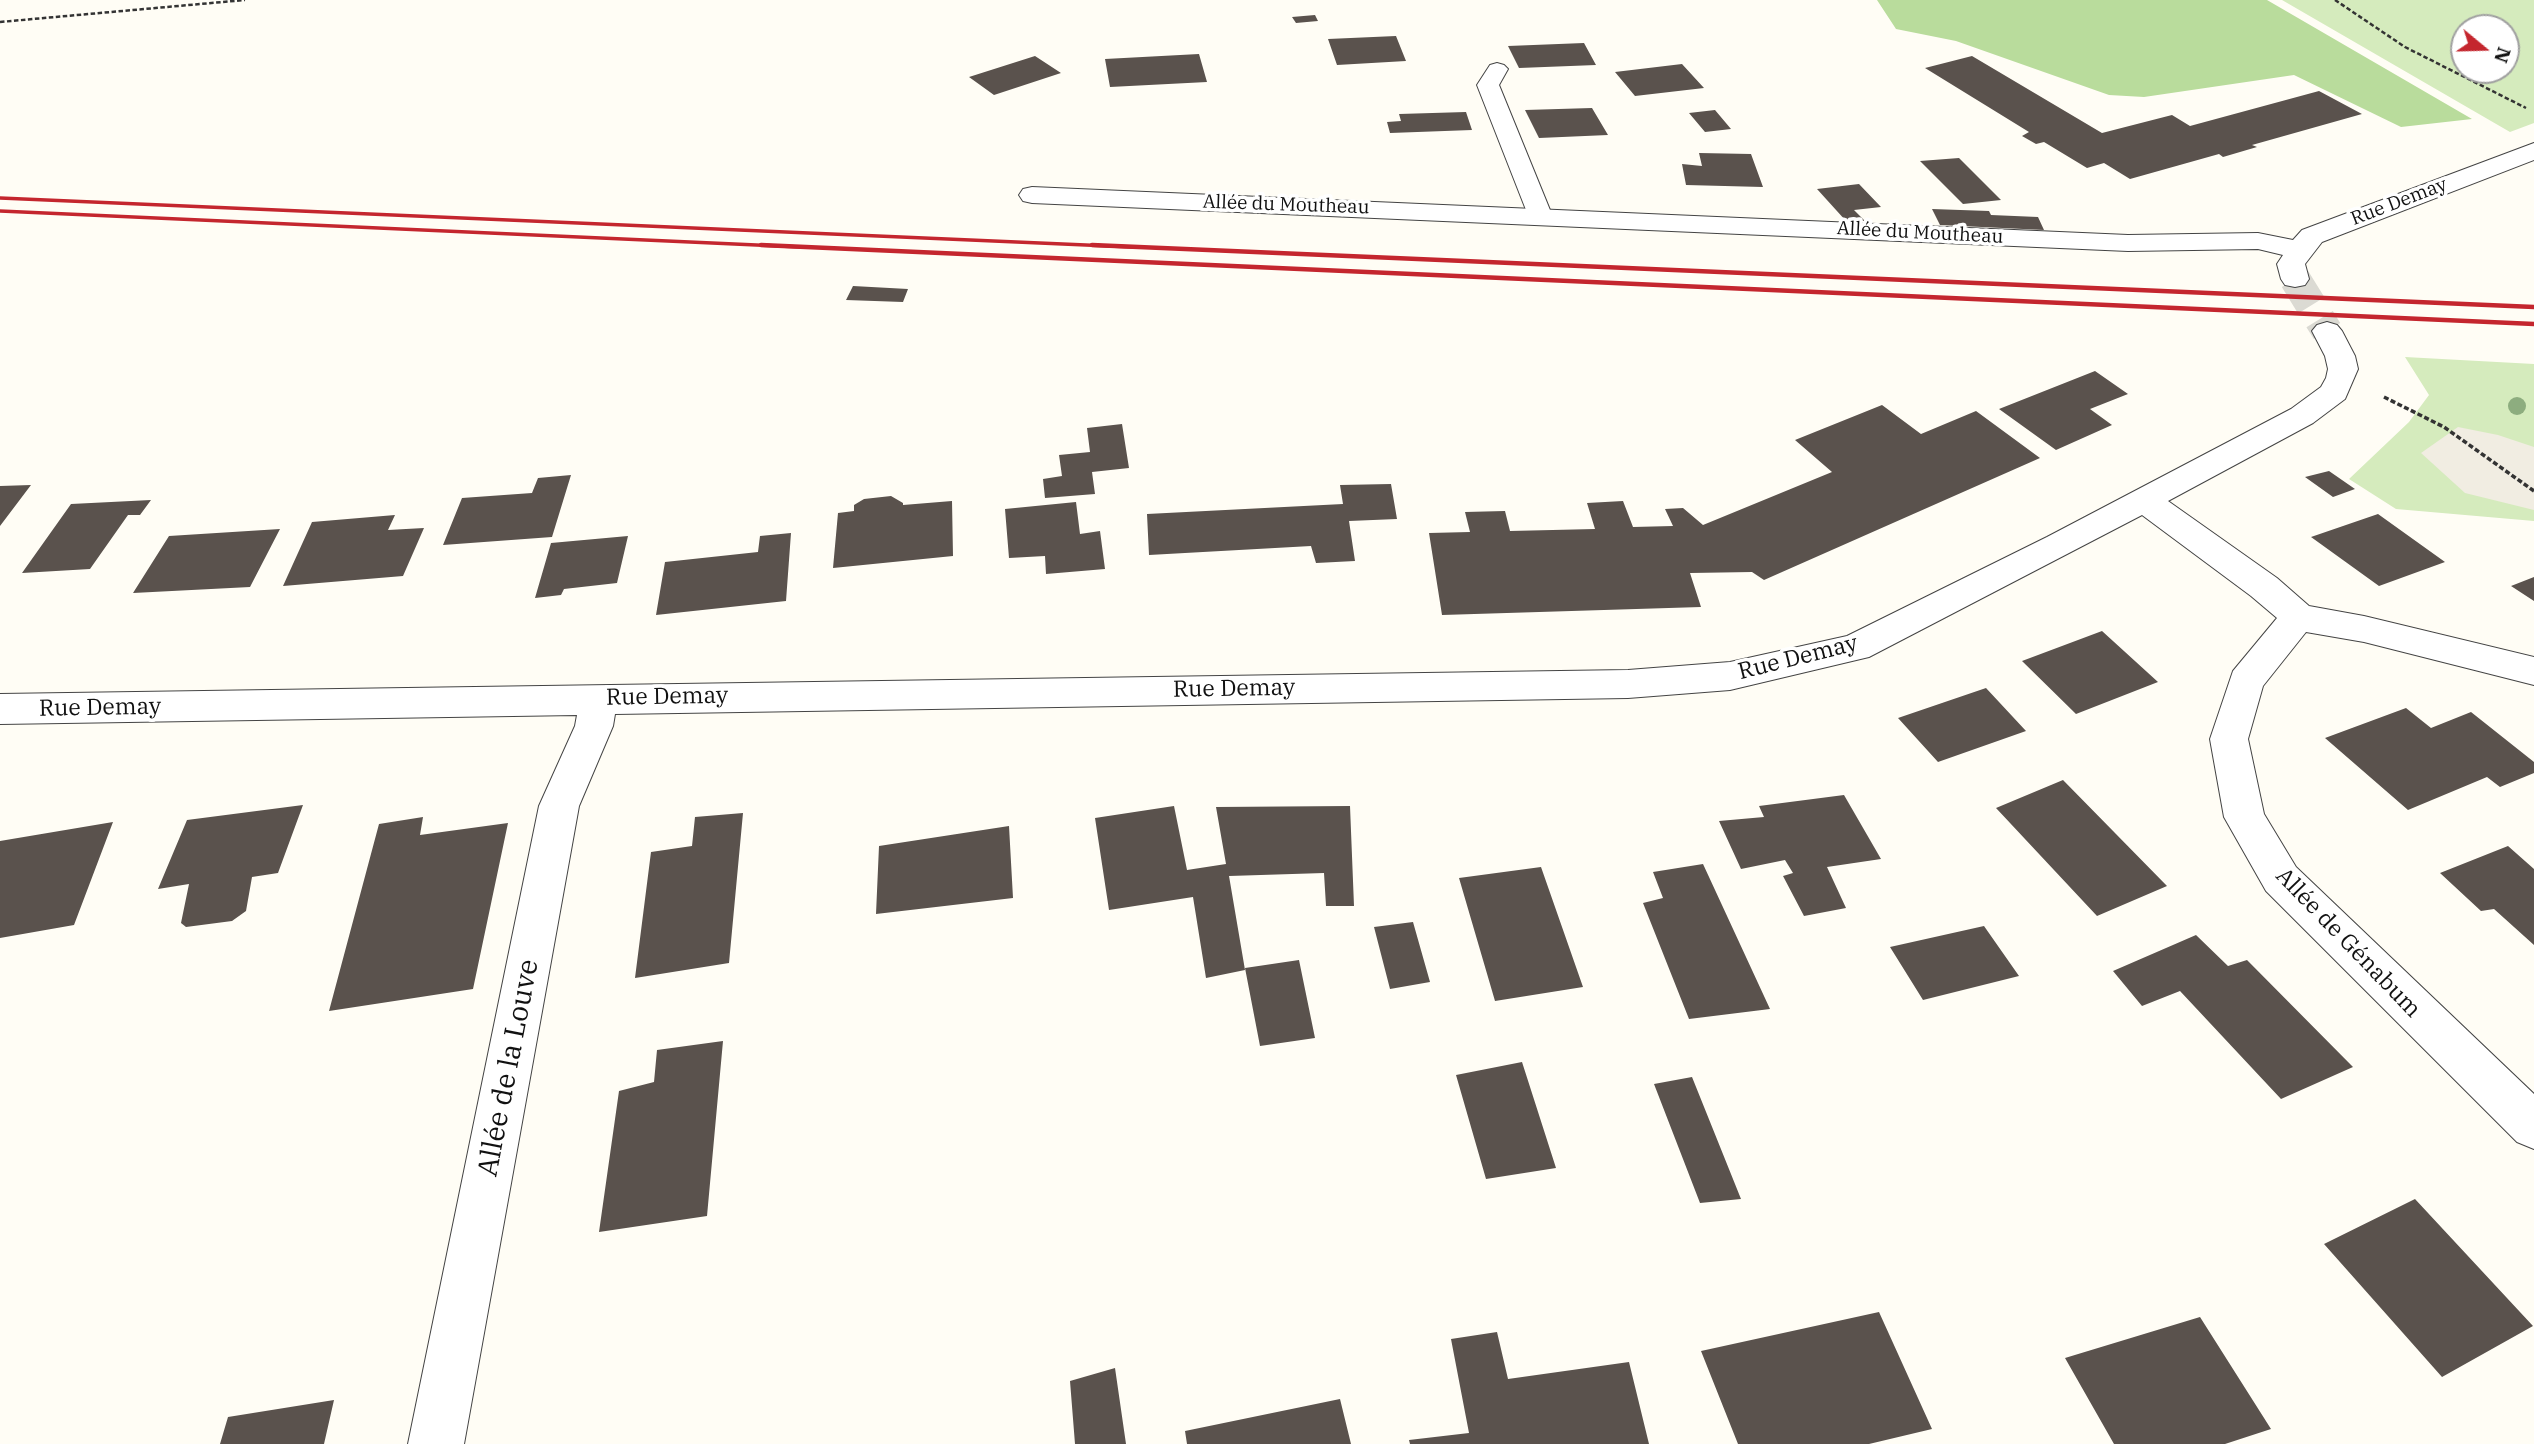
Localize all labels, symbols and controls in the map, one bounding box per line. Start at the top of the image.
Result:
north arrow [2450,14,2520,84]
text: N [2489,44,2517,66]
street label: Rue Demay [2348,173,2450,231]
street label: Allée du Moutheau [1202,191,1370,219]
street label: Allée du Moutheau [1836,217,2004,249]
street label: Rue Demay [1735,630,1861,686]
street label: Rue Demay [1173,674,1295,704]
street label: Rue Demay [606,682,728,712]
street label: Rue Demay [39,693,161,723]
street label: Allée de Génabum [2270,863,2426,1023]
street label: Allée de la Louve [471,957,547,1179]

